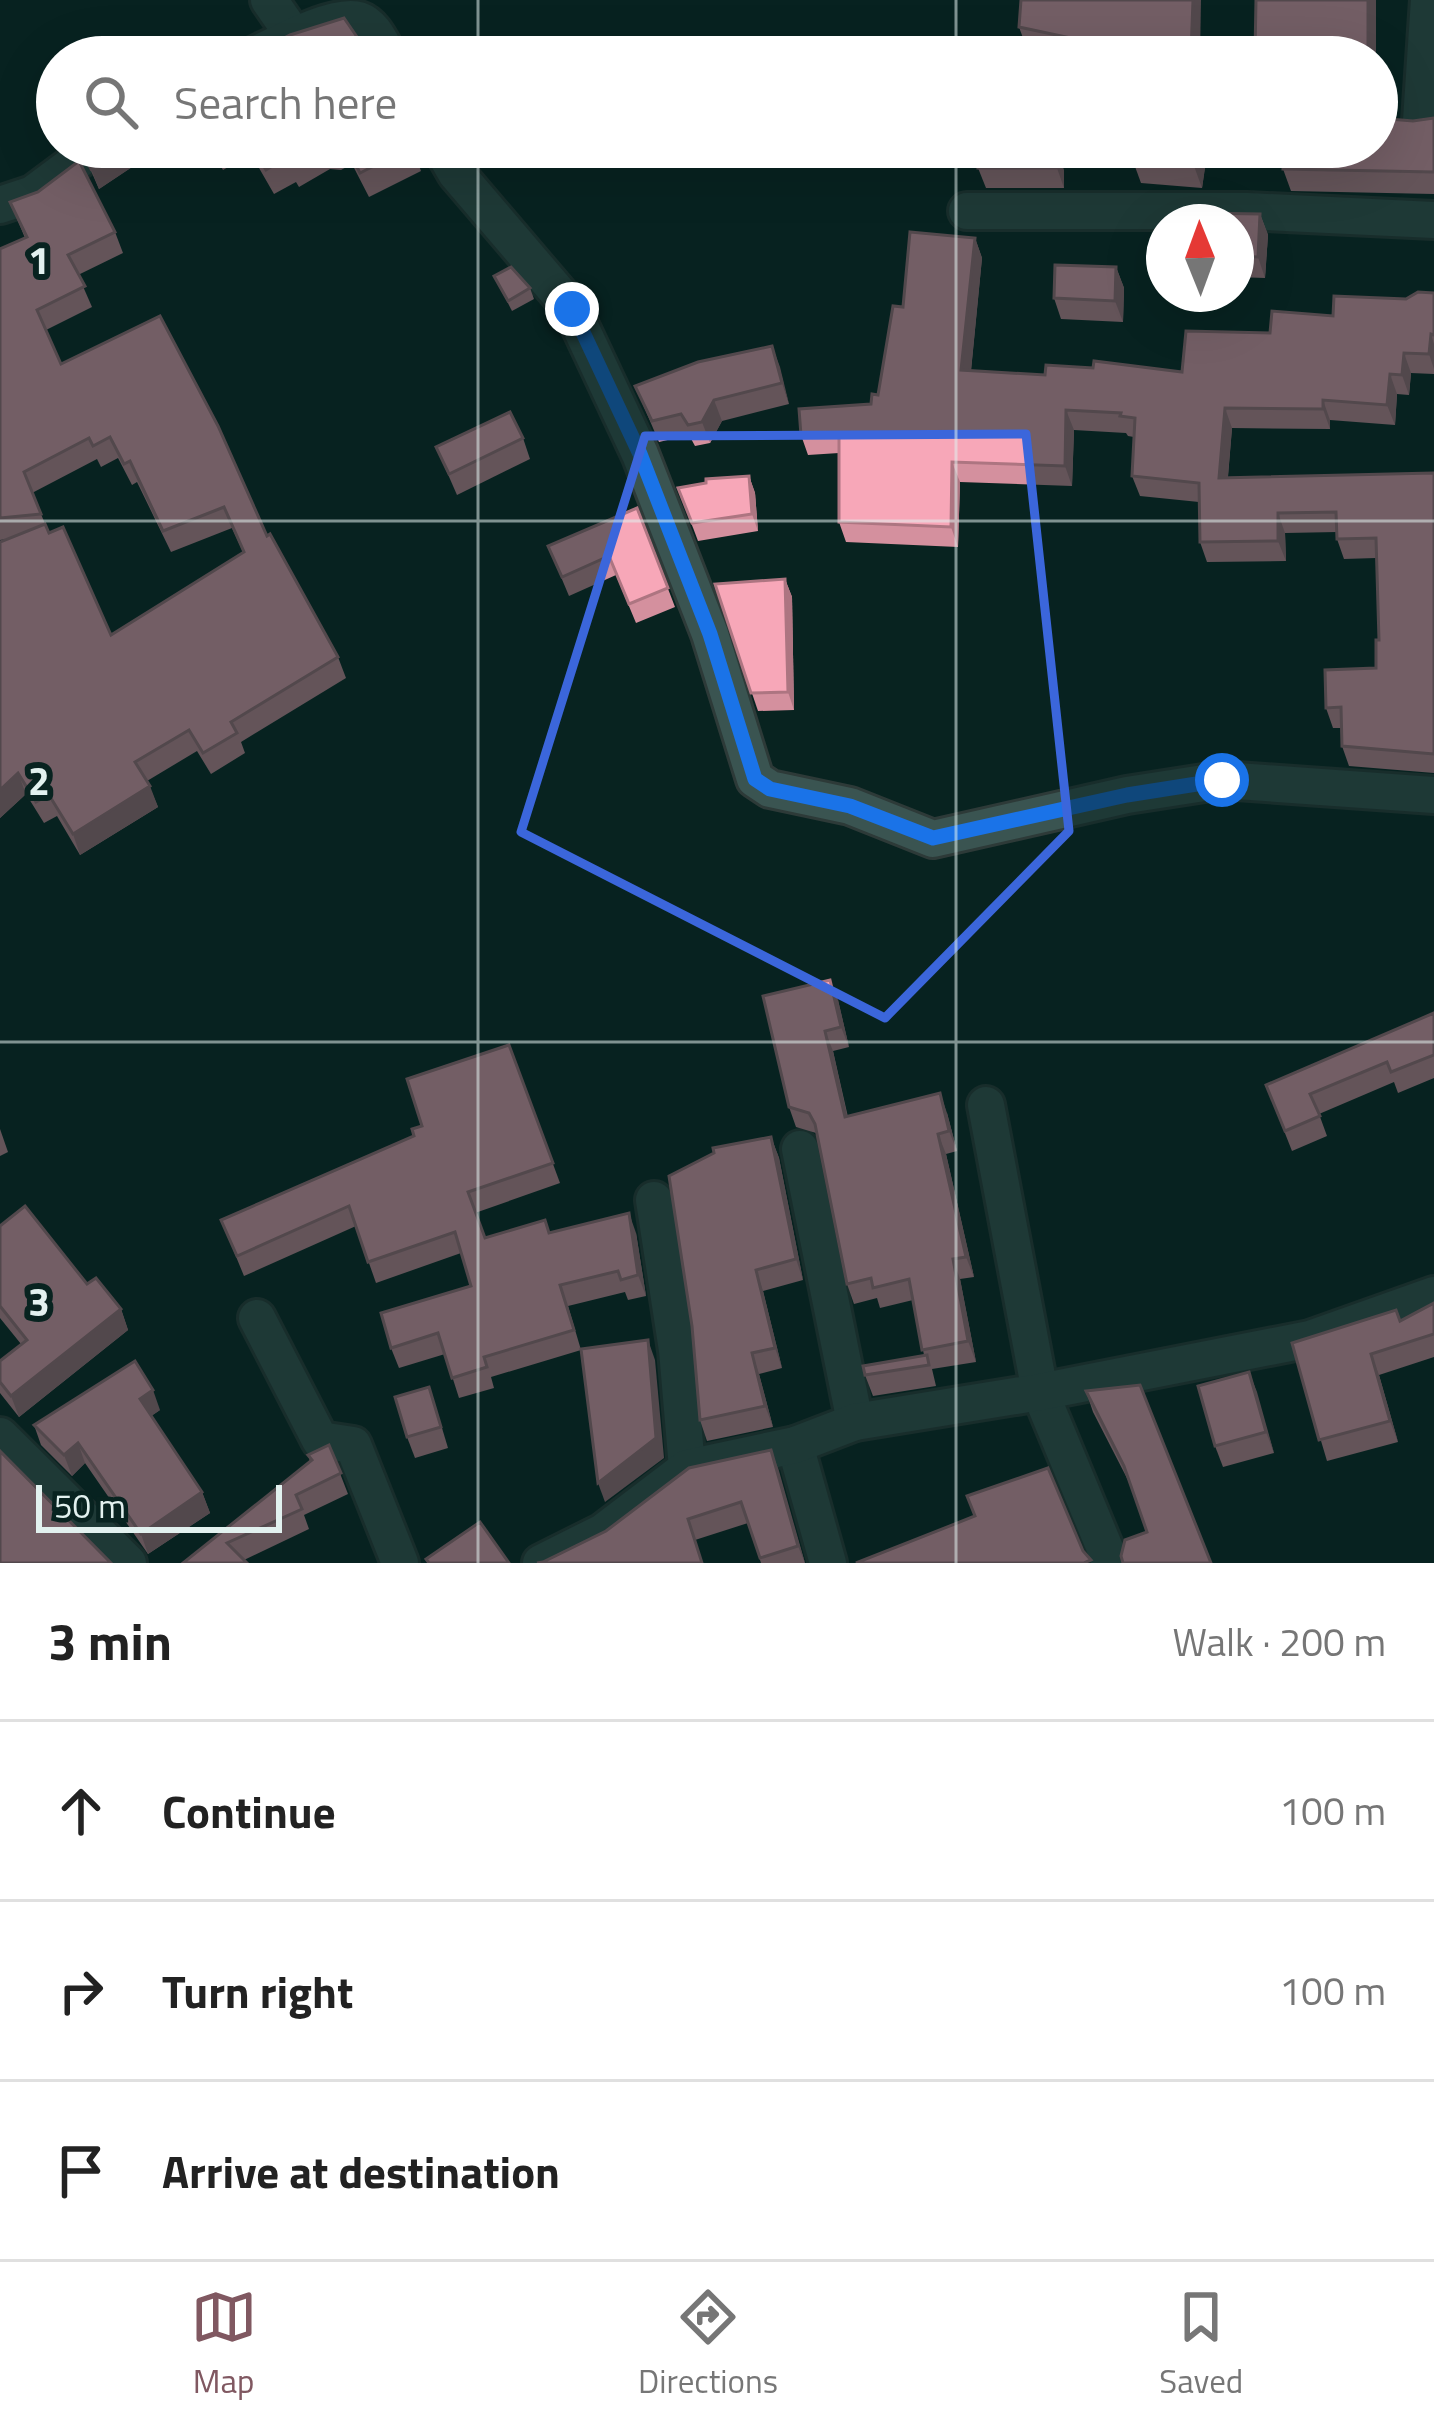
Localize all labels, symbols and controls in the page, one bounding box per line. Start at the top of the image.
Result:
search box [36,36,1398,168]
text: Search here [174,68,397,136]
icon: search [78,69,144,135]
north arrow [1146,204,1254,312]
text: 1 [28,230,50,289]
route end [545,282,599,336]
text: 2 [28,751,50,810]
route start [1195,753,1249,807]
text: 3 [28,1272,50,1331]
scale bar [36,1479,282,1532]
text: 50 m [54,1481,126,1531]
text: 3 min [48,1602,172,1680]
text: Walk · 200 m [1172,1612,1386,1671]
text: Continue [162,1777,336,1845]
icon: ahead [48,1778,114,1844]
text: 100 m [1279,1781,1386,1840]
text: Turn right [162,1957,353,2025]
icon: right [48,1958,114,2024]
text: 100 m [1279,1961,1386,2020]
text: Arrive at destination [162,2137,560,2205]
icon: arrive [48,2138,114,2204]
tab: Map [191,2284,257,2406]
tab: Directions [638,2284,778,2406]
tab: Saved [1159,2284,1243,2406]

